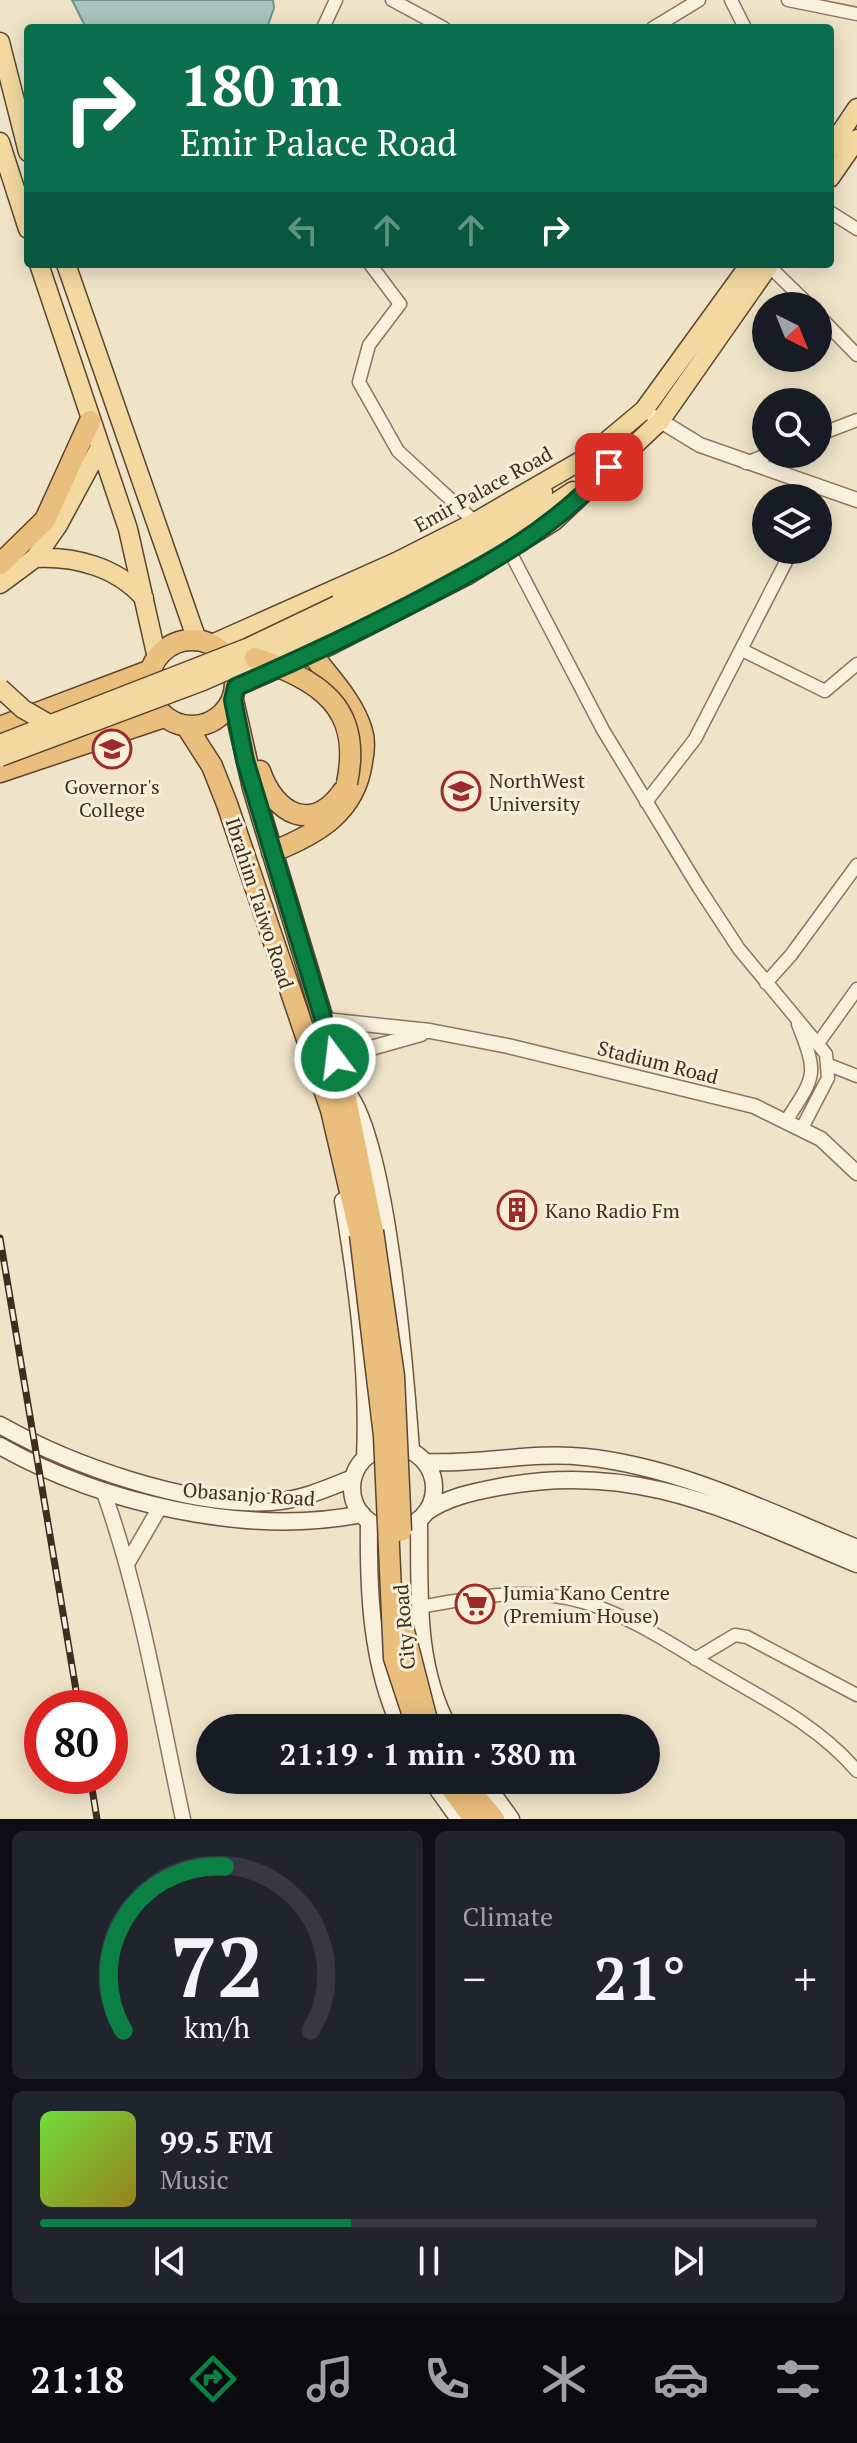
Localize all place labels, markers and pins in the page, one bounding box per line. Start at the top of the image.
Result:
pin [575,433,643,501]
school or university icon: Governor's College [91,728,133,770]
place label: NorthWest University [489,767,586,817]
school or university icon: NorthWest University [440,770,482,812]
place label: Governor's College [64,773,160,823]
building icon: Kano Radio Fm [496,1189,538,1231]
place label: Kano Radio Fm [545,1197,680,1224]
place label: Jumia Kano Centre (Premium House) [503,1579,670,1629]
supermarket icon: Jumia Kano Centre (Premium House) [454,1583,496,1625]

